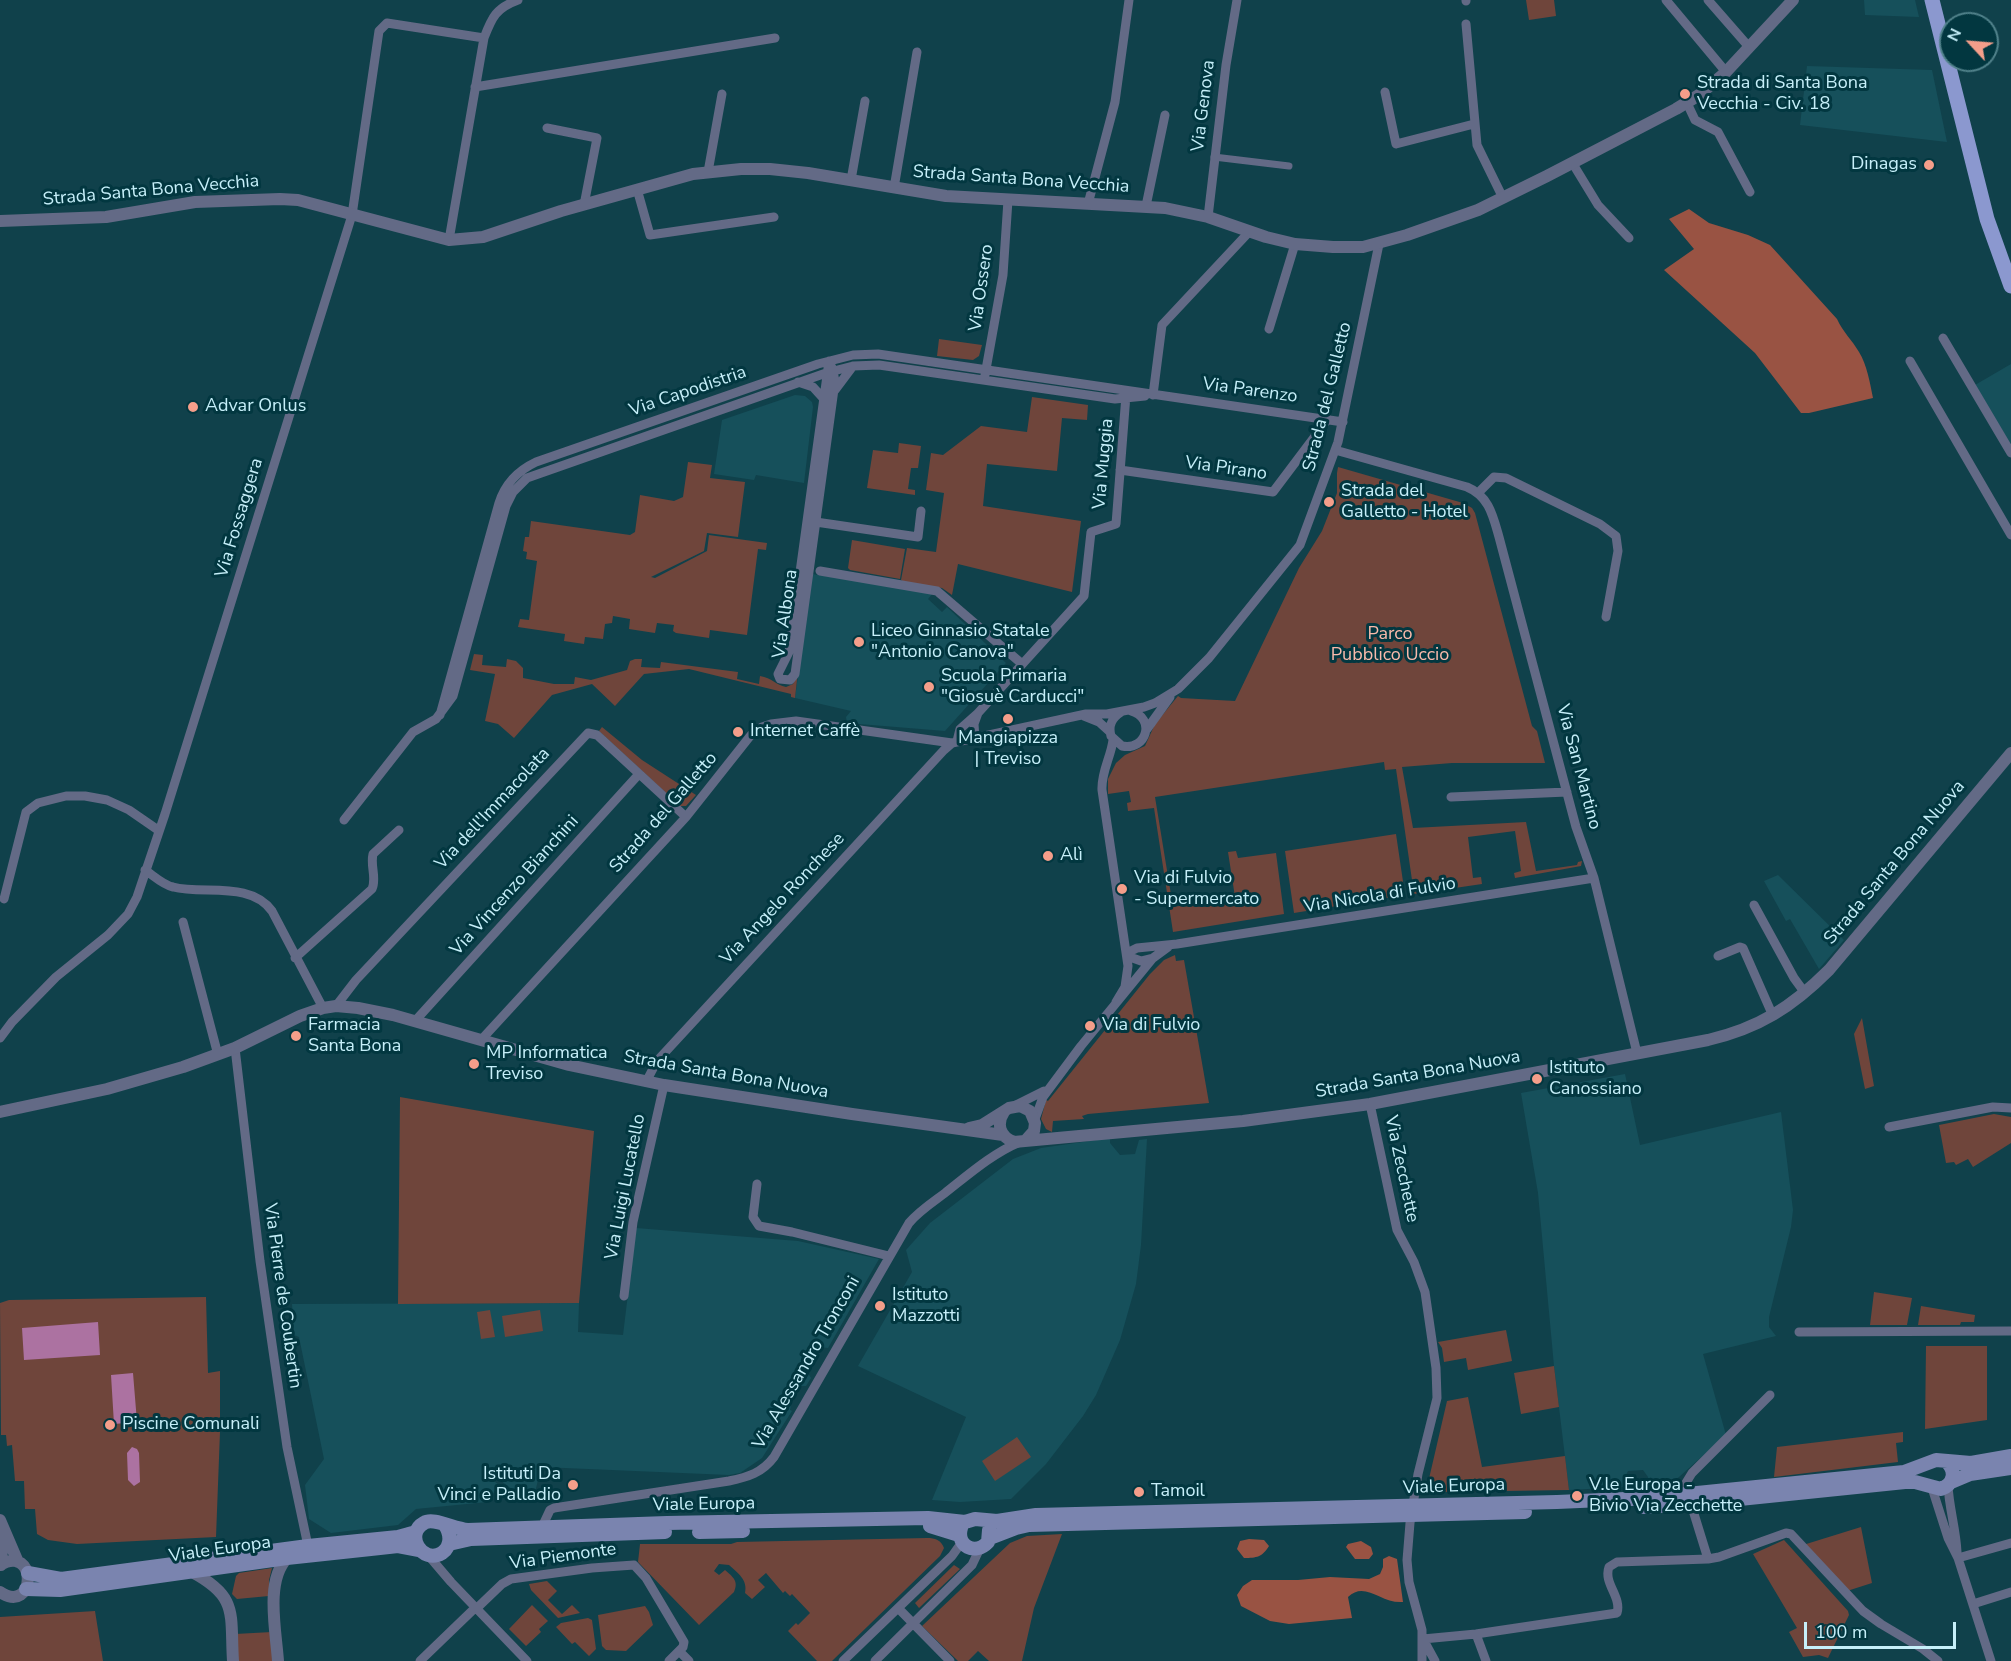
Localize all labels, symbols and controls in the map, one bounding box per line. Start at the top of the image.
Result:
north arrow [1939,12,1999,72]
text: N [1942,25,1967,45]
street label: Via Genova [1188,59,1220,153]
place label: Strada di Santa Bona Vecchia - Civ. 18 [1697,73,1867,116]
marker: Strada di Santa Bona Vecchia - Civ. 18 [1678,87,1692,101]
place label: Dinagas [1851,154,1917,176]
marker: Dinagas [1922,158,1936,172]
street label: Strada Santa Bona Vecchia [912,162,1130,198]
street label: Strada Santa Bona Vecchia [42,171,260,211]
street label: Via Ossero [965,243,999,333]
street label: Strada del Galletto [1299,320,1357,474]
street label: Via Capodistria [627,362,749,422]
street label: Via Parenzo [1201,374,1299,408]
place label: Advar Onlus [205,396,306,418]
marker: Advar Onlus [186,400,200,414]
street label: Via Muggia [1089,418,1119,510]
street label: Via Pirano [1184,453,1268,485]
street label: Via Fossaggera [212,456,268,580]
place label: Strada del Galletto - Hotel [1341,481,1468,524]
marker: Strada del Galletto - Hotel [1322,495,1336,509]
street label: Via Albona [769,568,803,660]
place label: Liceo Ginnasio Statale "Antonio Canova" [871,621,1050,664]
park label: Parco Pubblico Uccio [1331,624,1449,666]
marker: Liceo Ginnasio Statale "Antonio Canova" [852,635,866,649]
place label: Scuola Primaria "Giosuè Carducci" [941,666,1084,708]
marker: Scuola Primaria "Giosuè Carducci" [922,680,936,694]
street label: Via San Martino [1551,702,1605,832]
marker: Mangiapizza | Treviso [1001,712,1015,726]
place label: Internet Caffè [750,721,860,743]
marker: Internet Caffè [731,725,745,739]
place label: Mangiapizza | Treviso [958,728,1058,771]
street label: Via dell'Immacolata [431,744,555,874]
street label: Strada del Galletto [606,748,722,878]
street label: Strada Santa Bona Nuova [1820,777,1970,949]
street label: Via Vincenzo Bianchini [446,811,584,961]
street label: Via Angelo Ronchese [716,829,850,969]
place label: Alì [1060,845,1083,867]
marker: Alì [1041,849,1055,863]
place label: Via di Fulvio - Supermercato [1134,868,1259,910]
street label: Via Nicola di Fulvio [1302,873,1458,919]
marker: Via di Fulvio - Supermercato [1115,882,1129,896]
place label: Farmacia Santa Bona [308,1015,401,1058]
place label: Via di Fulvio [1102,1015,1200,1037]
marker: Via di Fulvio [1083,1019,1097,1033]
marker: Farmacia Santa Bona [289,1029,303,1043]
place label: MP Informatica Treviso [486,1043,608,1086]
street label: Strada Santa Bona Nuova [622,1046,830,1104]
street label: Strada Santa Bona Nuova [1314,1046,1522,1104]
marker: MP Informatica Treviso [467,1057,481,1071]
place label: Istituto Canossiano [1549,1058,1642,1100]
marker: Istituto Canossiano [1530,1072,1544,1086]
street label: Via Luigi Lucatello [601,1112,651,1262]
street label: Via Zecchette [1379,1114,1423,1224]
street label: Via Pierre de Coubertin [258,1202,306,1390]
street label: Via Alessandro Tronconi [749,1273,865,1453]
place label: Istituto Mazzotti [892,1285,960,1328]
marker: Istituto Mazzotti [873,1299,887,1313]
place label: Piscine Comunali [122,1414,259,1436]
marker: Piscine Comunali [103,1418,117,1432]
place label: Istituti Da Vinci e Palladio [437,1464,561,1506]
street label: Viale Europa [1402,1474,1506,1500]
place label: V.le Europa - Bivio Via Zecchette [1589,1475,1742,1518]
marker: Istituti Da Vinci e Palladio [566,1478,580,1492]
place label: Tamoil [1151,1481,1205,1503]
marker: Tamoil [1132,1485,1146,1499]
marker: V.le Europa - Bivio Via Zecchette [1570,1489,1584,1503]
street label: Viale Europa [653,1493,755,1517]
street label: Viale Europa [168,1532,272,1568]
street label: Via Piemonte [508,1539,618,1575]
scale bar [1807,1610,1958,1648]
text: 100 m [1815,1620,1867,1644]

